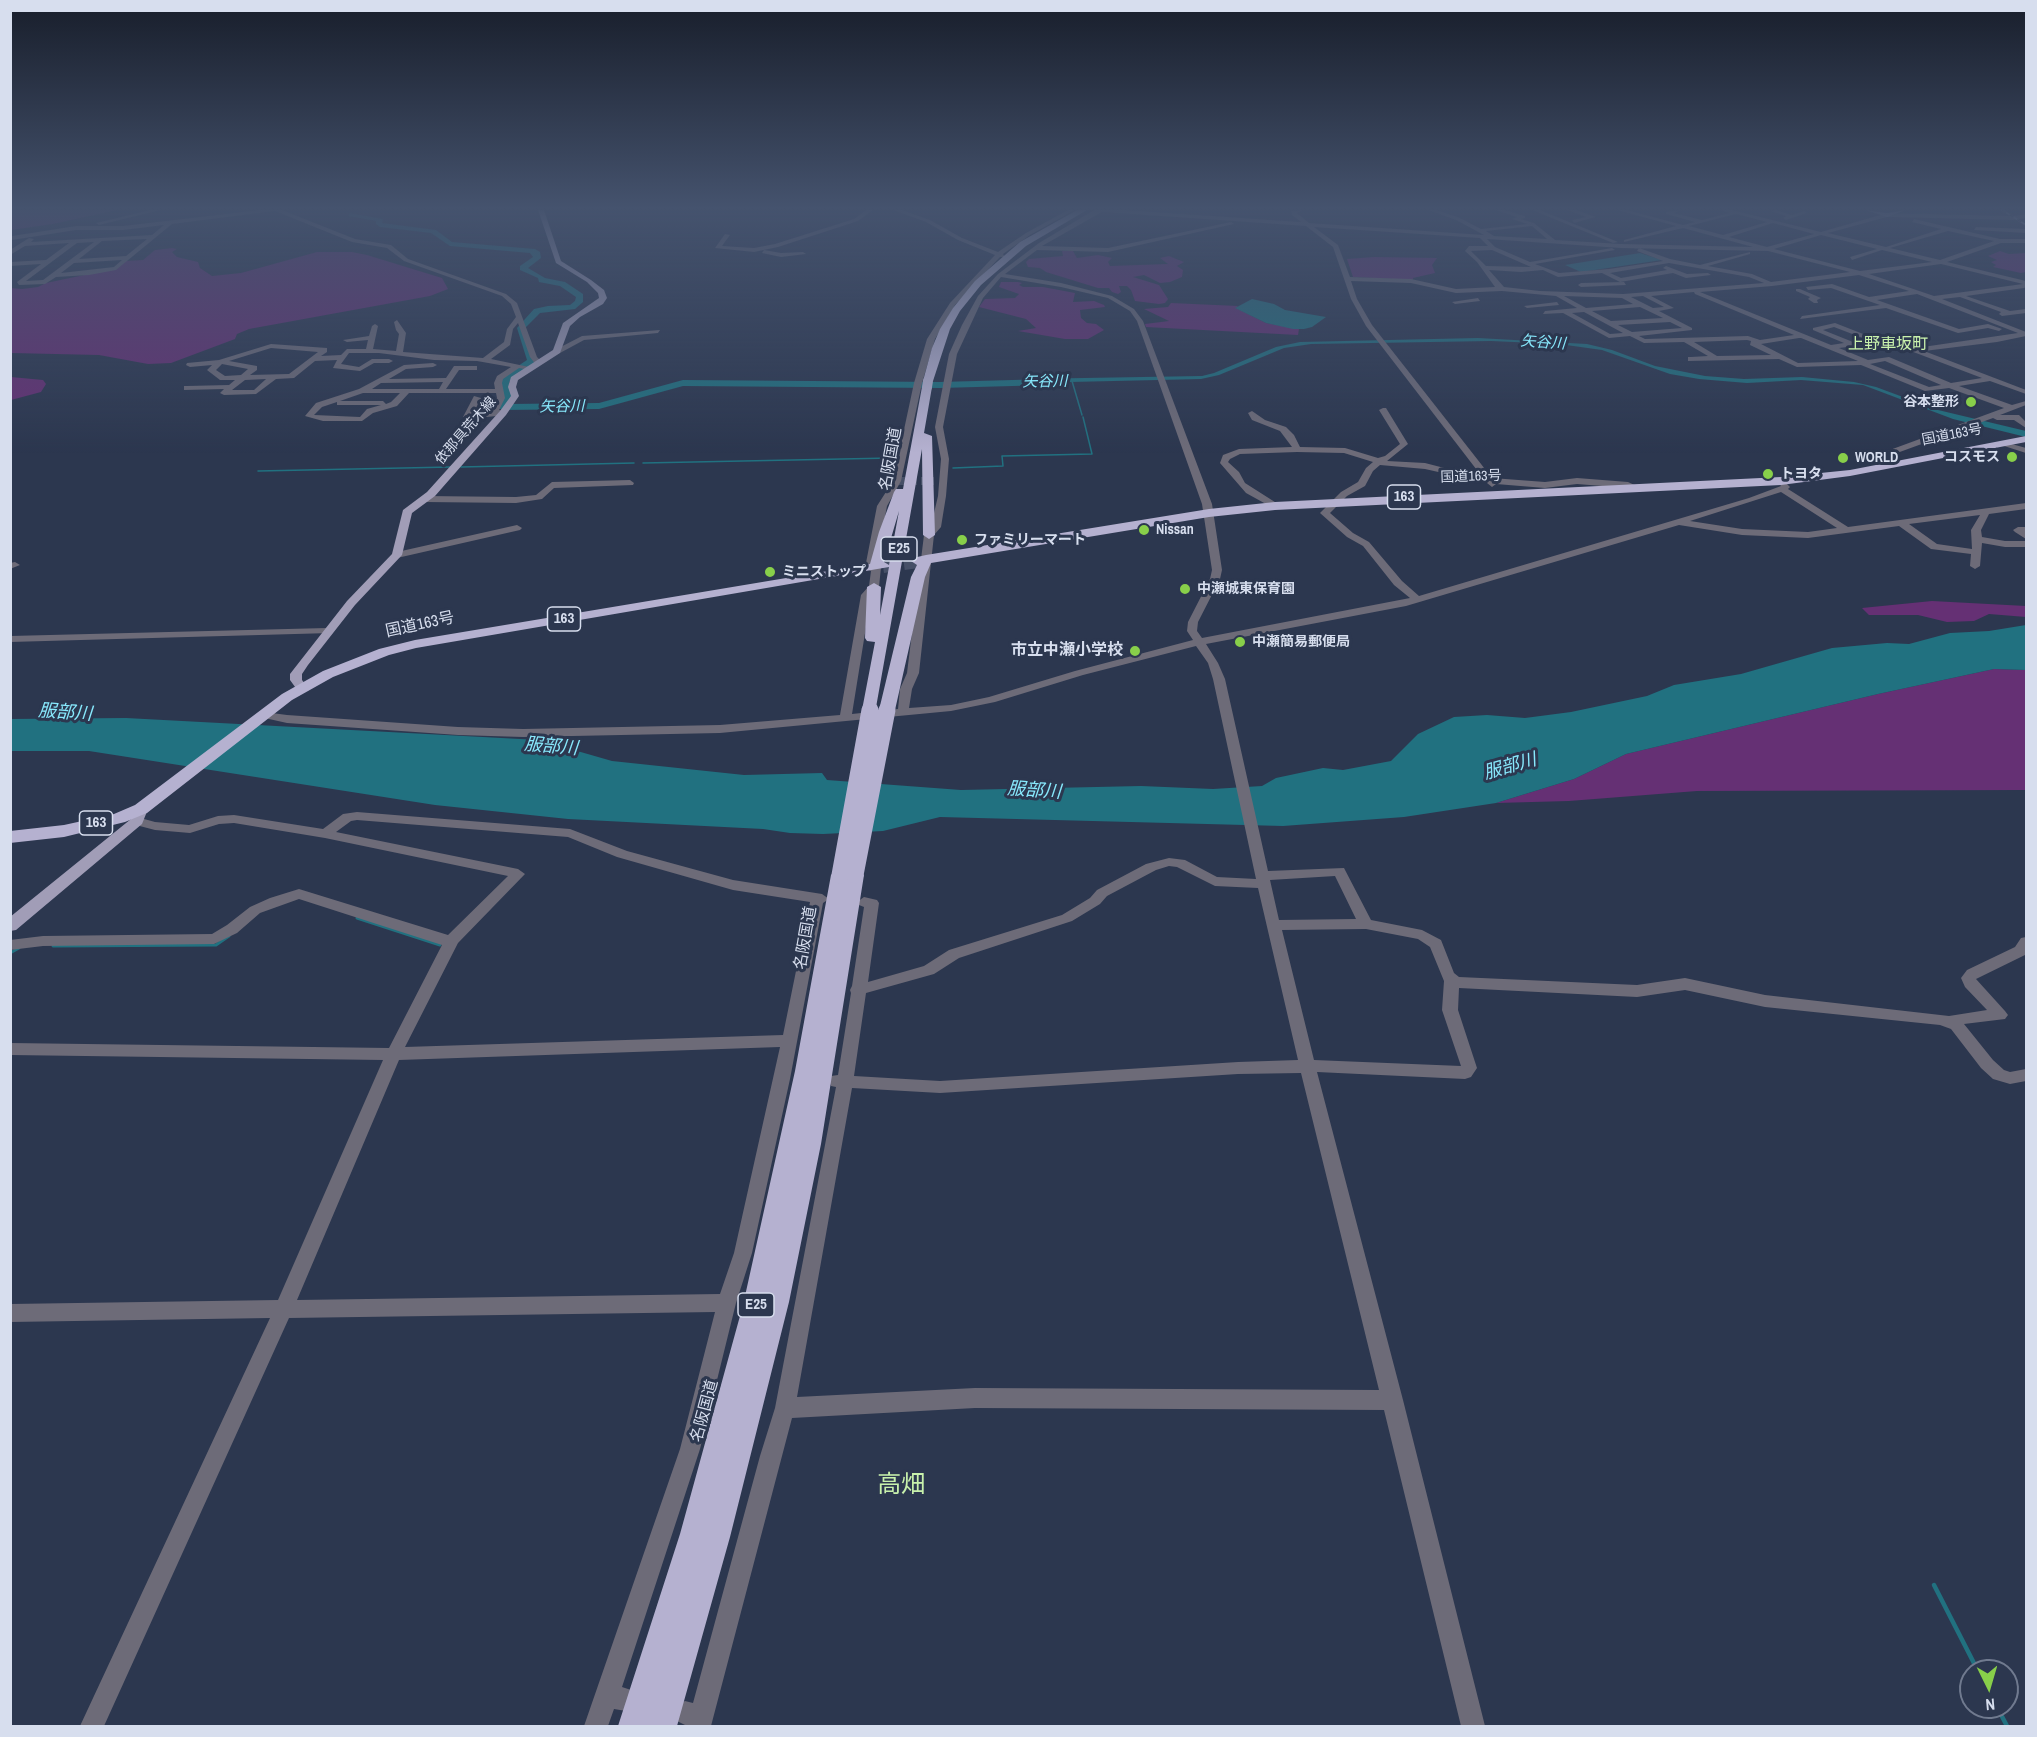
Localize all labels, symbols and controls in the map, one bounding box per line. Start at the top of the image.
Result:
water label: 矢谷川 [1520,332,1566,354]
district label: 上野車坂町 [1848,335,1928,355]
water label: 矢谷川 [1022,373,1068,391]
street label: 依那具荒木線 [432,394,500,468]
place label: 谷本整形 [1903,394,1959,410]
marker: 谷本整形 [1964,395,1978,409]
water label: 矢谷川 [539,398,585,416]
street label: 国道163号 [1920,421,1984,449]
street label: 名阪国道 [876,426,906,492]
place label: コスモス [1944,449,2000,465]
place label: WORLD [1855,450,1898,466]
marker: コスモス [2005,450,2019,464]
marker: WORLD [1836,451,1850,465]
place label: トヨタ [1780,466,1822,482]
marker: トヨタ [1761,467,1775,481]
street label: 国道163号 [1440,468,1502,486]
road number: 163 [1388,485,1420,509]
place label: Nissan [1156,522,1194,538]
marker: Nissan [1137,523,1151,537]
place label: ファミリーマート [974,532,1086,548]
marker: ファミリーマート [955,533,969,547]
road number: E25 [881,537,917,561]
place label: ミニストップ [782,564,866,580]
marker: ミニストップ [763,565,777,579]
place label: 中瀬城東保育園 [1197,581,1295,597]
marker: 中瀬城東保育園 [1178,582,1192,596]
road number: 163 [548,607,580,631]
street label: 国道163号 [384,608,456,642]
place label: 中瀬簡易郵便局 [1252,634,1350,650]
marker: 中瀬簡易郵便局 [1233,635,1247,649]
place label: 市立中瀬小学校 [1011,641,1123,661]
marker: 市立中瀬小学校 [1128,644,1142,658]
water label: 服部川 [37,700,93,726]
water label: 服部川 [523,734,579,760]
water label: 服部川 [1481,749,1539,785]
water label: 服部川 [1006,778,1062,804]
road number: 163 [80,811,112,835]
street label: 名阪国道 [791,905,821,971]
road number: E25 [738,1293,774,1317]
street label: 名阪国道 [687,1378,723,1444]
district label: 高畑 [877,1472,925,1500]
north arrow [1959,1659,2019,1719]
text: N [1985,1694,1996,1716]

